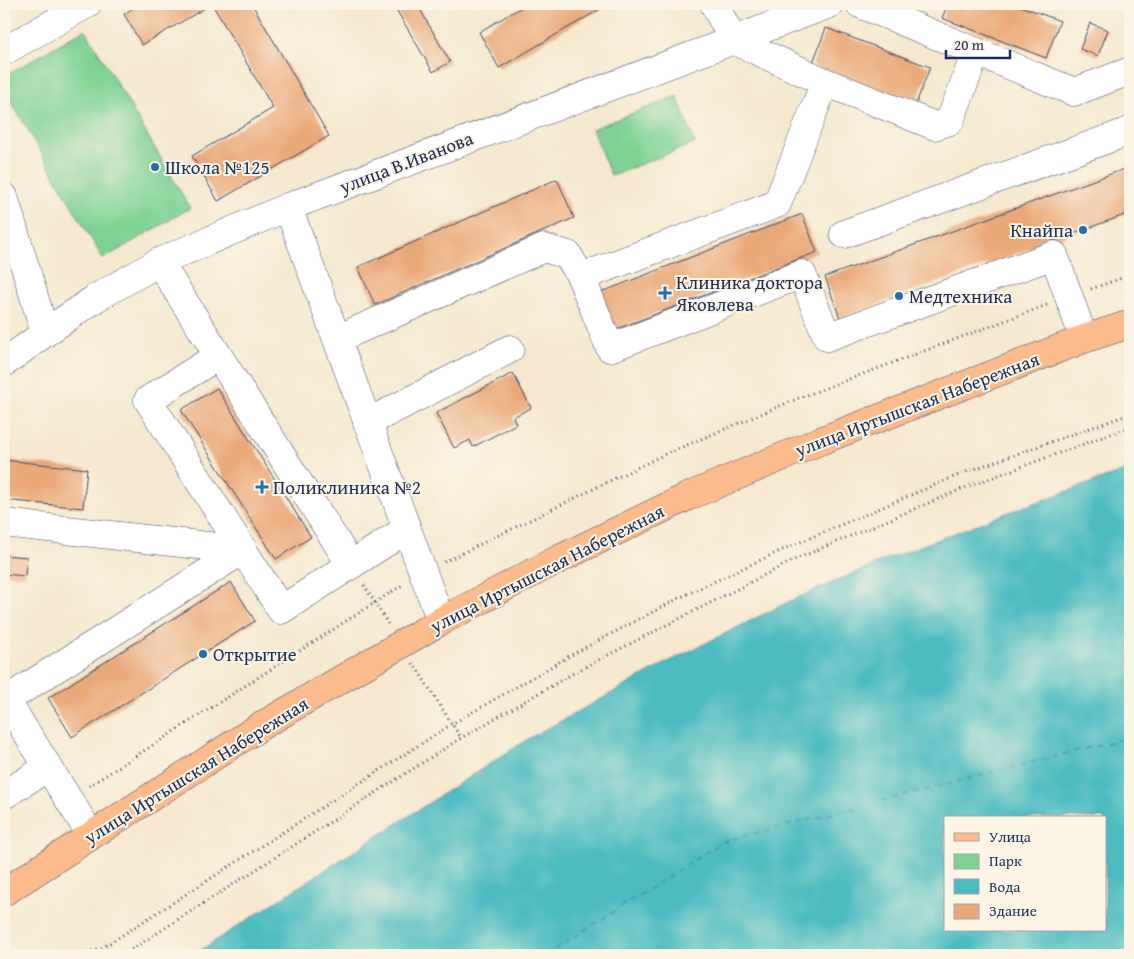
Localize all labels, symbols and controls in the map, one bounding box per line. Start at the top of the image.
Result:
scale bar [946,28,1010,60]
text: 20 m [954,34,985,55]
street label: улица В.Иванова [334,124,477,201]
place label: Школа №125 [165,153,270,181]
marker: Школа №125 [149,161,161,173]
place label: Кнайпа [1010,216,1073,244]
marker: Кнайпа [1077,224,1089,236]
place label: Клиника доктора Яковлева [675,268,823,318]
place label: Медтехника [909,282,1012,310]
marker: Клиника доктора Яковлева [658,286,672,300]
marker: Медтехника [893,290,905,302]
street label: улица Иртышская Набережная [790,344,1044,464]
place label: Поликлиника №2 [273,473,421,501]
marker: Поликлиника №2 [255,480,269,494]
street label: улица Иртышская Набережная [424,496,669,640]
place label: Открытие [213,640,297,668]
marker: Открытие [197,648,209,660]
street label: улица Иртышская Набережная [78,689,314,851]
legend [944,816,1106,932]
text: Улица [989,826,1032,847]
text: Парк [989,850,1022,871]
text: Вода [989,876,1021,897]
text: Здание [989,900,1037,921]

